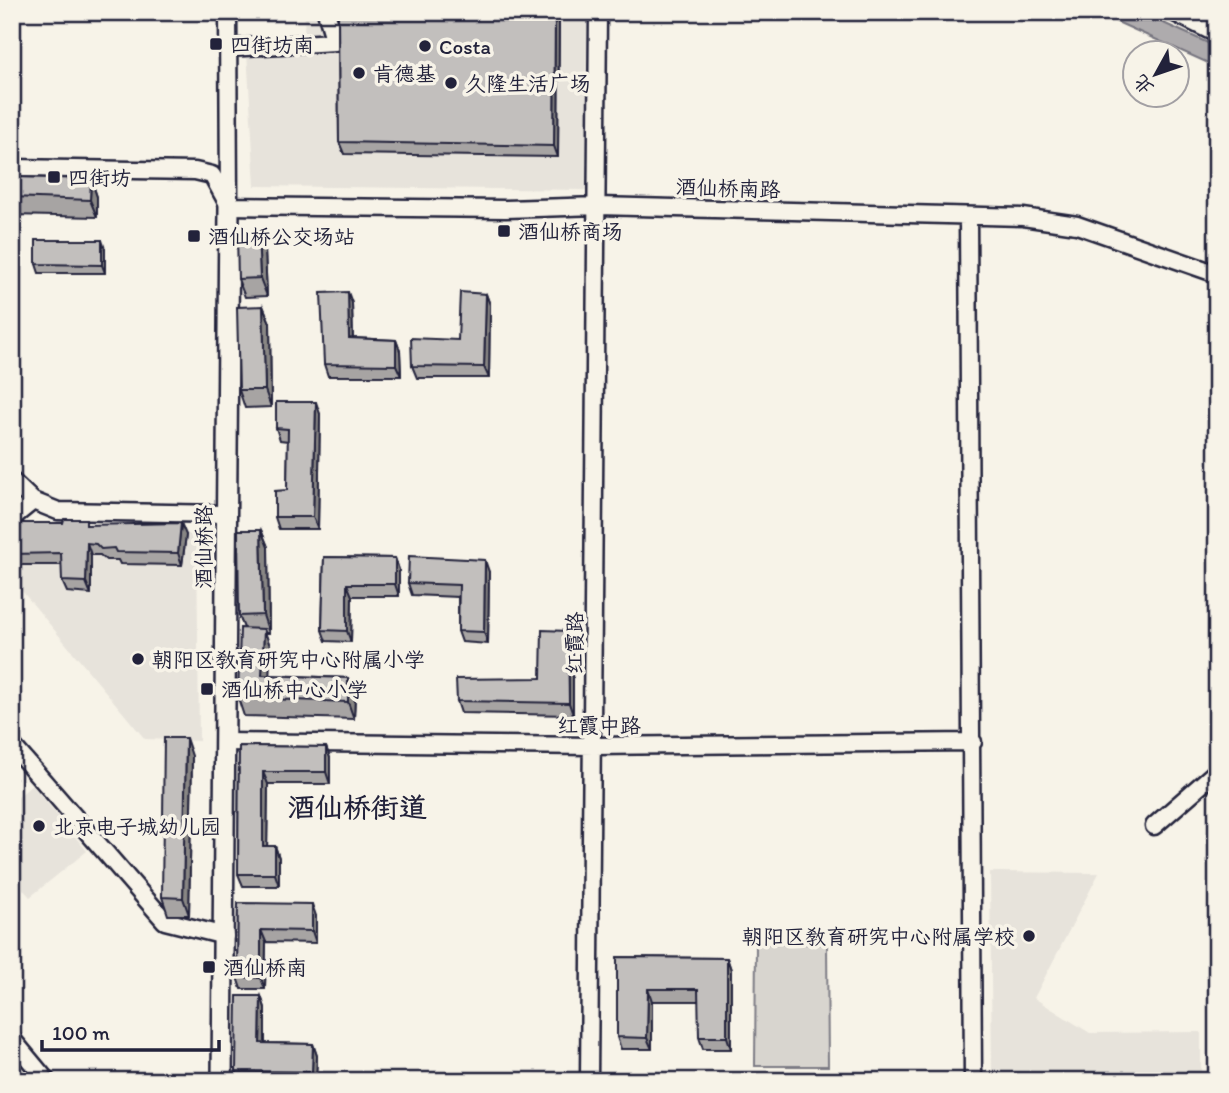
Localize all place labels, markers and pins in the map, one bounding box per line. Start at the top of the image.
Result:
place label: 四街坊南 [230,32,314,57]
place label: Costa [439,34,491,59]
marker: 四街坊南 [208,36,224,52]
marker: Costa [417,38,433,54]
place label: 肯德基 [373,61,436,86]
marker: 肯德基 [351,65,367,81]
place label: 久隆生活广场 [465,71,591,96]
marker: 久隆生活广场 [443,75,459,91]
place label: 四街坊 [68,165,131,190]
marker: 四街坊 [46,169,62,185]
place label: 酒仙桥商场 [518,219,623,244]
marker: 酒仙桥商场 [496,223,512,239]
place label: 酒仙桥公交场站 [208,224,355,249]
marker: 酒仙桥公交场站 [186,228,202,244]
place label: 朝阳区教育研究中心附属小学 [152,647,425,672]
marker: 朝阳区教育研究中心附属小学 [130,651,146,667]
place label: 酒仙桥中心小学 [221,677,368,702]
marker: 酒仙桥中心小学 [199,681,215,697]
place label: 北京电子城幼儿园 [53,814,221,839]
marker: 北京电子城幼儿园 [31,818,47,834]
place label: 朝阳区教育研究中心附属学校 [742,924,1015,949]
marker: 朝阳区教育研究中心附属学校 [1021,928,1037,944]
place label: 酒仙桥南 [223,955,307,980]
marker: 酒仙桥南 [201,959,217,975]

